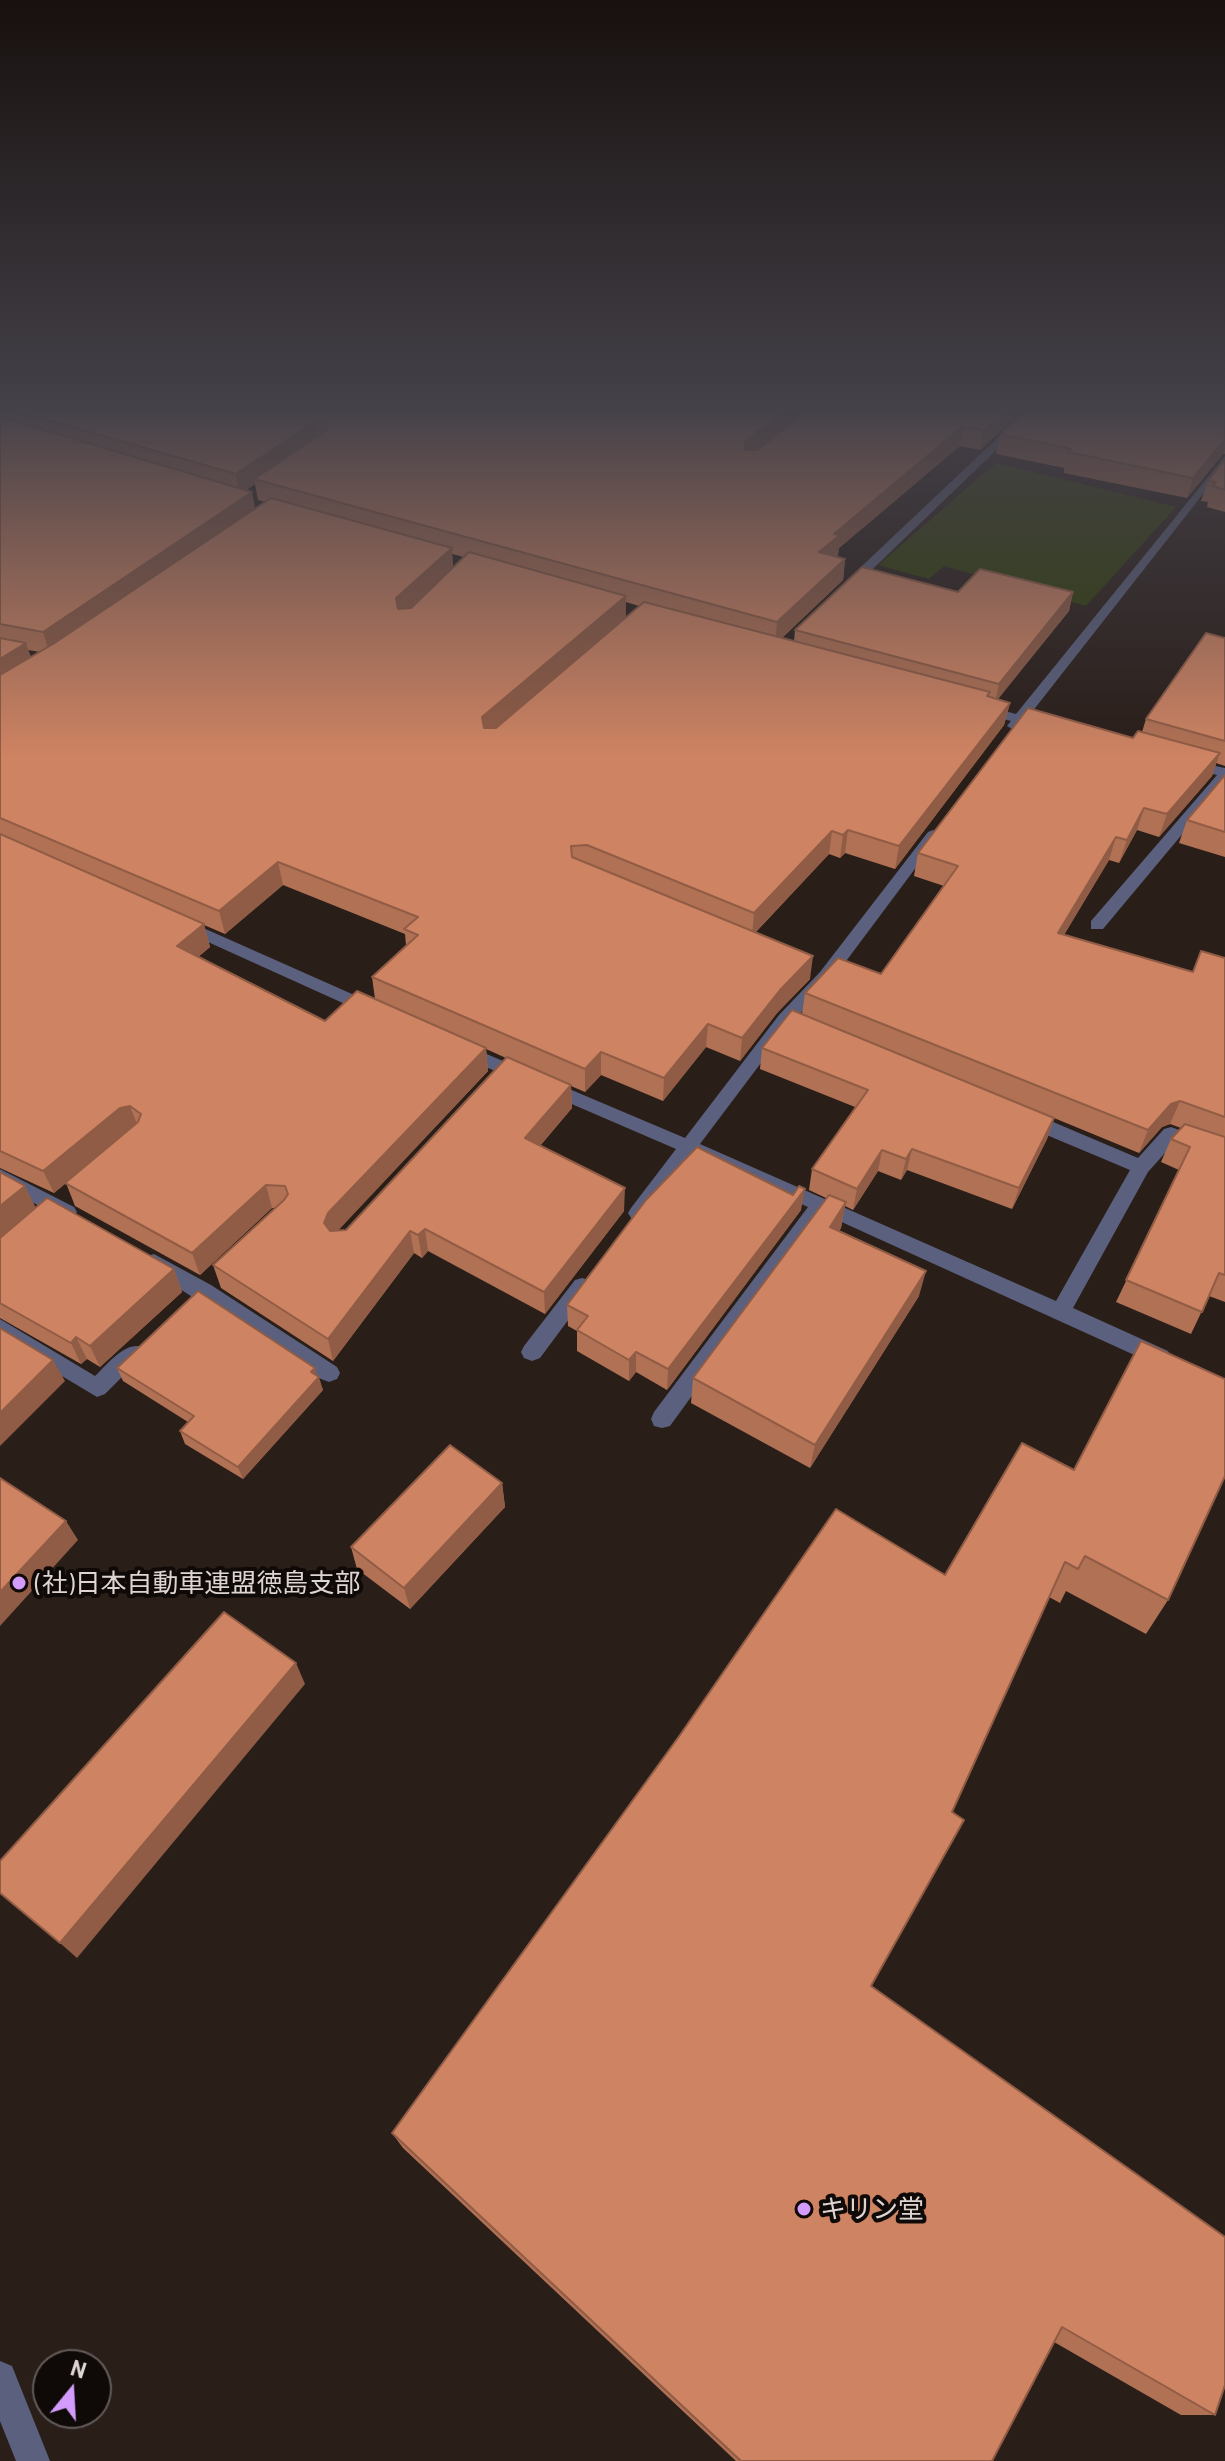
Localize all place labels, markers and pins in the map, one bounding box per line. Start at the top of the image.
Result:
place label: (社)日本自動車連盟徳島支部 [35,1567,361,1599]
marker: (社)日本自動車連盟徳島支部 [10,1574,28,1592]
place label: キリン堂 [820,2193,924,2225]
marker: キリン堂 [795,2200,813,2218]

